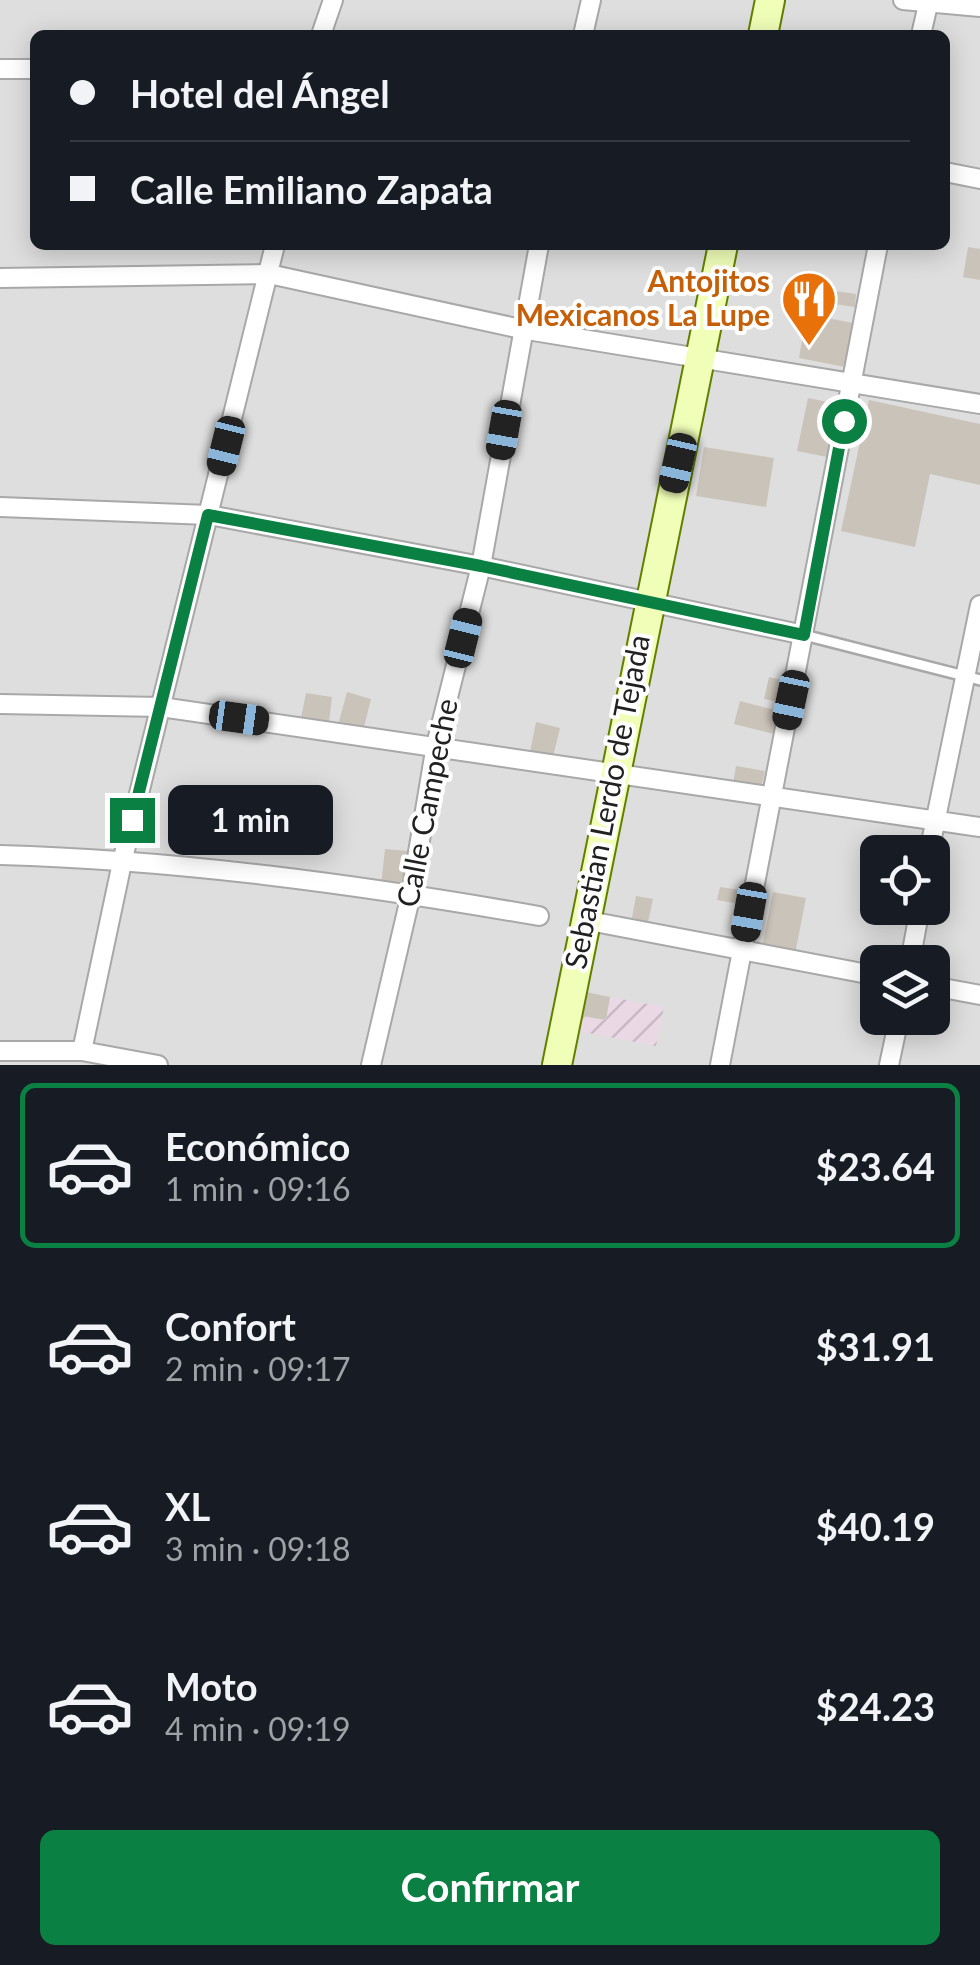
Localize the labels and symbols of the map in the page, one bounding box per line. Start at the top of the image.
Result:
place label: Antojitos Mexicanos La Lupe [516,262,770,332]
restaurant icon: Antojitos Mexicanos La Lupe [779,269,839,348]
car [484,398,524,462]
route start [822,399,867,444]
car [204,413,248,479]
car [657,430,699,496]
car [441,605,485,671]
street label: Sebastian Lerdo de Tejada [556,631,656,972]
car [770,668,812,732]
street label: Calle Campeche [388,695,464,910]
car [207,699,271,737]
callout: 1 min [167,785,332,855]
route end [110,798,155,843]
car [729,880,769,944]

